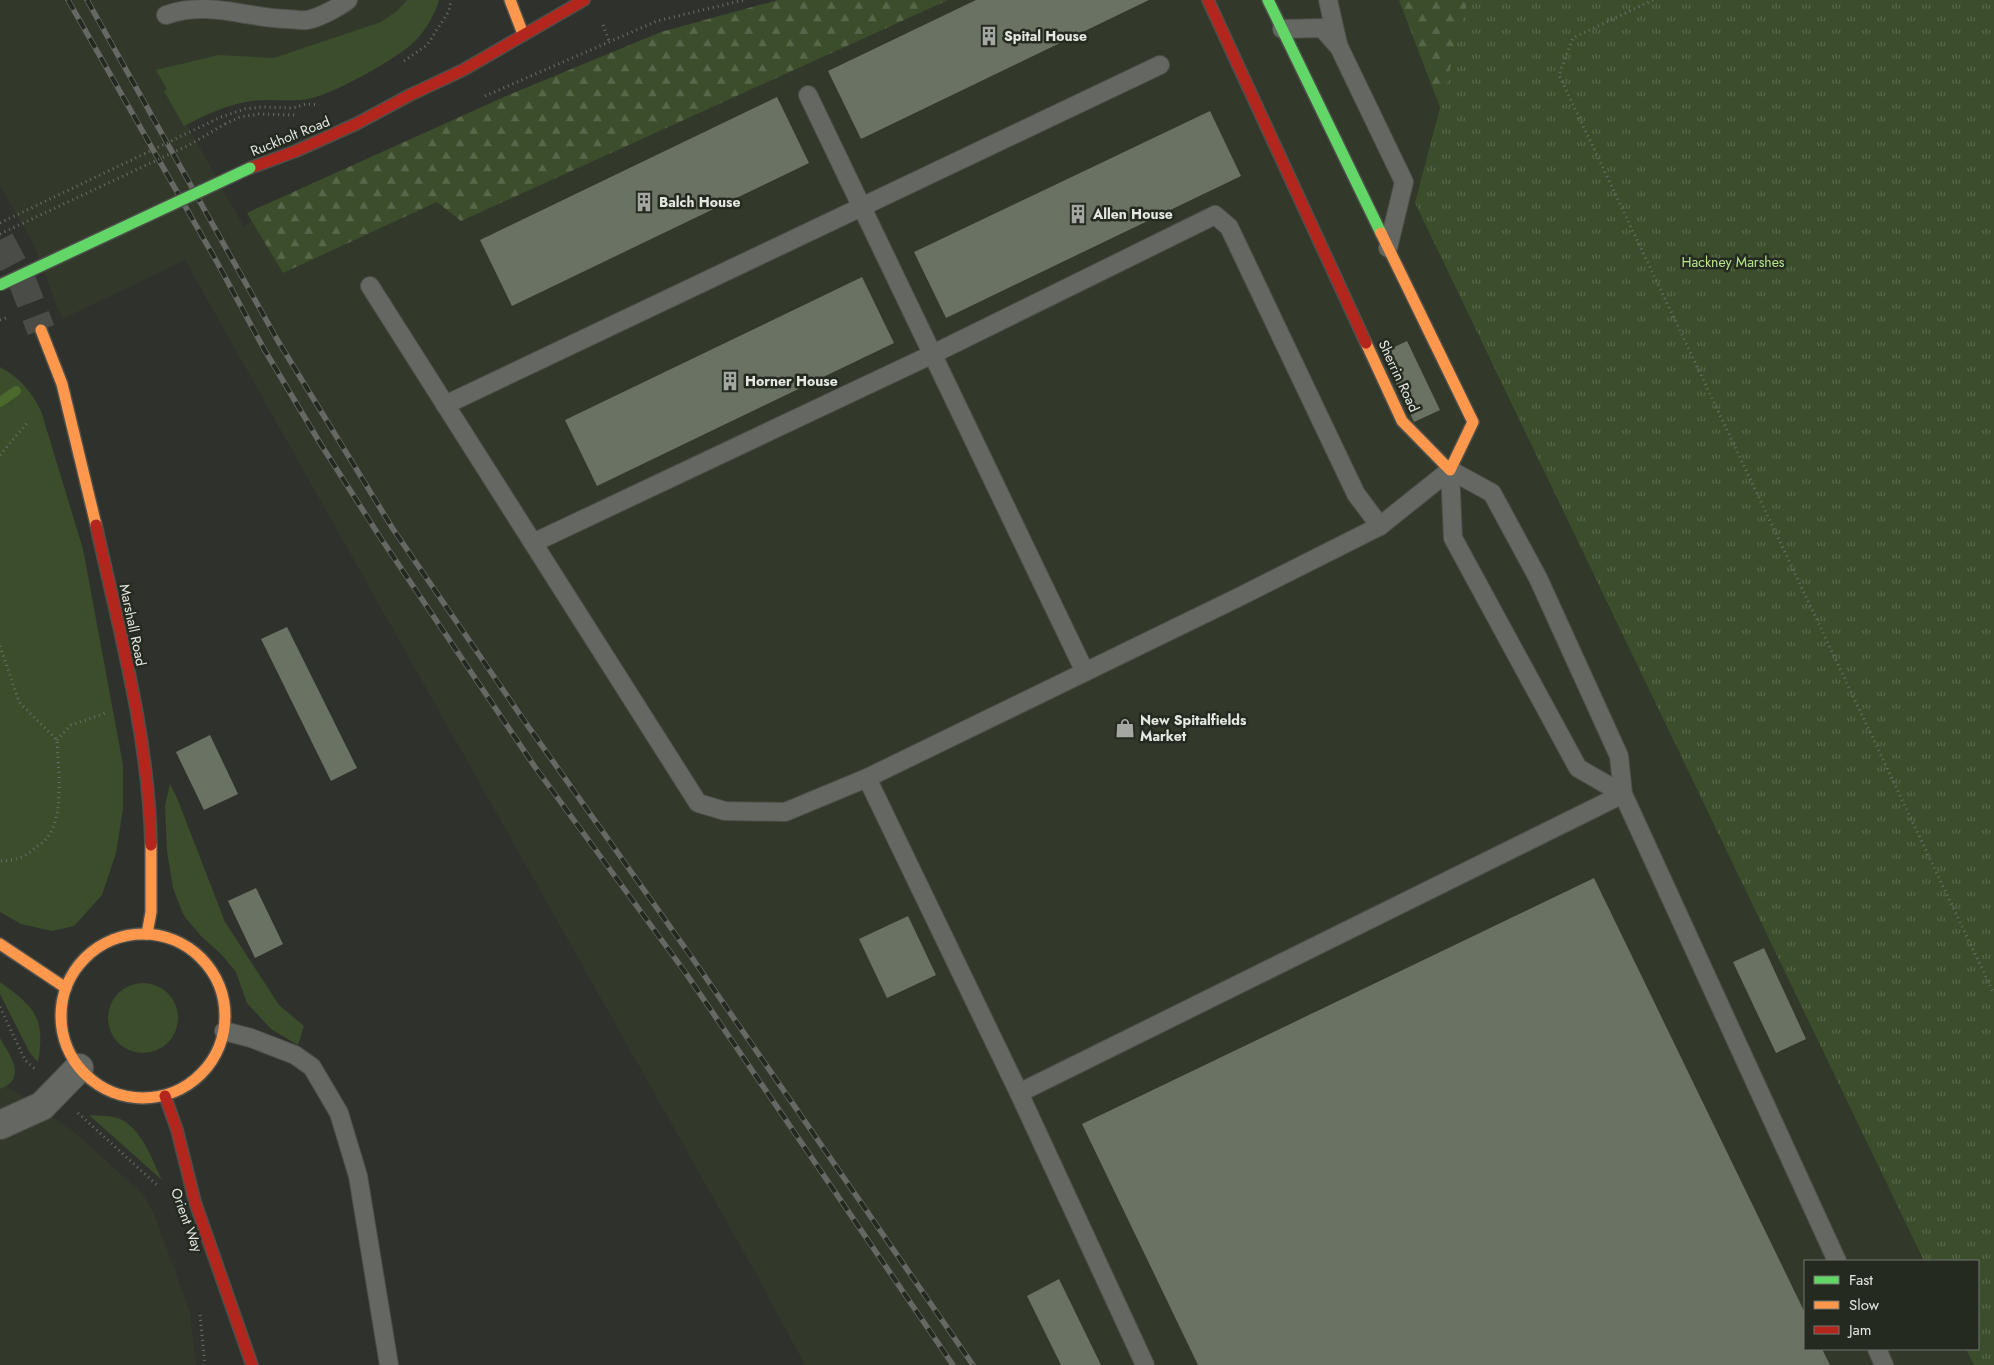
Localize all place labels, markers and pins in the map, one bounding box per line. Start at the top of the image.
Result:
building icon: Spital House [978,25,1000,47]
place label: Spital House [1004,26,1087,46]
building icon: Balch House [633,191,655,213]
place label: Balch House [659,192,740,212]
building icon: Allen House [1067,203,1089,225]
place label: Allen House [1092,204,1173,224]
building icon: Horner House [719,370,741,392]
place label: Horner House [745,371,838,391]
place label: New Spitalfields Market [1140,710,1247,746]
shop icon: New Spitalfields Market [1114,717,1136,739]

